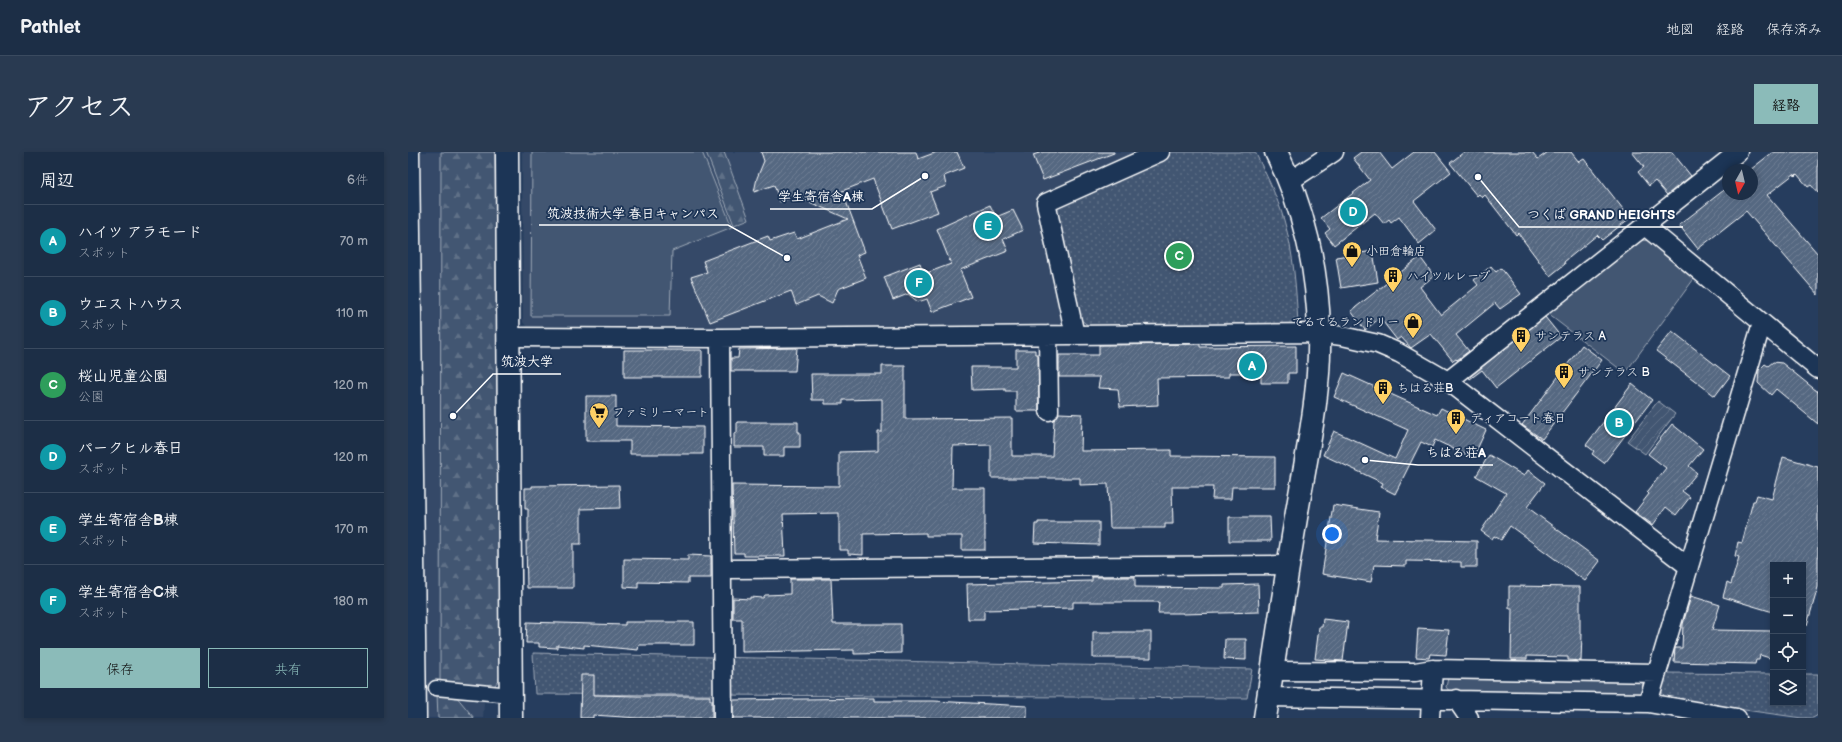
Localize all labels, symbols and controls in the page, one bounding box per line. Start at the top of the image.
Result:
text: Pathlet [20,16,81,39]
text: 地図 [1666,21,1694,38]
text: 経路 [1716,21,1744,38]
text: 保存済み [1766,21,1822,38]
button: 経路 [1754,84,1818,124]
text: アクセス [24,91,134,124]
north arrow [1722,164,1758,200]
text: 周辺 [40,171,74,191]
text: 6件 [347,172,368,188]
callout: 学生寄宿舎A棟 [770,184,872,209]
text: 学生寄宿舎A棟 [778,189,864,205]
pin: D [1340,197,1366,227]
callout: 筑波技術大学 春日キャンパス [539,200,728,225]
callout: つくば GRAND HEIGHTS [1519,202,1683,227]
text: 筑波技術大学 春日キャンパス [547,206,719,222]
text: つくば GRAND HEIGHTS [1527,207,1675,223]
pin: E [975,211,1001,241]
text: ハイツ アラモード [78,223,202,242]
text: A [49,233,57,249]
text: 70 m [340,233,368,249]
shop icon: 小田倉輪店 [1341,240,1363,268]
pin: C [1166,241,1192,271]
place label: 小田倉輪店 [1366,244,1426,259]
text: スポット [78,245,130,261]
building icon: ハイツルレーブ [1382,265,1404,293]
pin: F [906,268,932,298]
place label: ハイツルレーブ [1407,269,1491,284]
text: ウエストハウス [78,295,183,314]
text: B [48,305,58,321]
text: 110 m [336,305,368,321]
shop icon: てるてるランドリー [1402,311,1424,339]
place label: てるてるランドリー [1291,315,1399,330]
text: スポット [78,317,130,333]
building icon: サンテラス A [1510,325,1532,353]
place label: サンテラス A [1535,329,1606,344]
callout: 筑波大学 [493,349,561,374]
pin: A [1239,351,1265,381]
text: 筑波大学 [501,354,553,370]
building icon: サンテラス B [1553,361,1575,389]
place label: サンテラス B [1578,365,1650,380]
text: 桜山児童公園 [78,367,168,386]
text: C [48,377,58,393]
text: 120 m [333,377,368,393]
building icon: ちはる荘B [1372,377,1394,405]
place label: ちはる荘B [1397,381,1453,396]
text: 公園 [78,389,104,405]
supermarket icon: ファミリーマート [588,401,610,429]
place label: ファミリーマート [613,405,709,420]
building icon: ディアコート春日 [1445,407,1467,435]
pin: B [1606,408,1632,438]
place label: ディアコート春日 [1470,411,1566,426]
text: パークヒル春日 [78,439,183,458]
callout: ちはる荘A [1418,440,1493,465]
text: ちはる荘A [1426,445,1486,461]
text: D [48,449,58,465]
text: 120 m [333,449,368,465]
text: スポット [78,461,130,477]
text: 学生寄宿舎B棟 [78,511,179,530]
text: E [49,521,57,537]
text: 170 m [335,521,368,537]
your location [1322,524,1342,544]
text: スポット [78,533,130,549]
map controls [1770,562,1806,706]
button: + [1770,562,1806,598]
text: 学生寄宿舎C棟 [78,583,179,602]
text: F [49,593,57,609]
text: 180 m [333,593,368,609]
button: − [1770,598,1806,634]
text: スポット [78,605,130,621]
button: locate [1770,634,1806,670]
button: 保存 [40,648,200,688]
button: 共有 [208,648,368,688]
button: layers [1770,670,1806,706]

